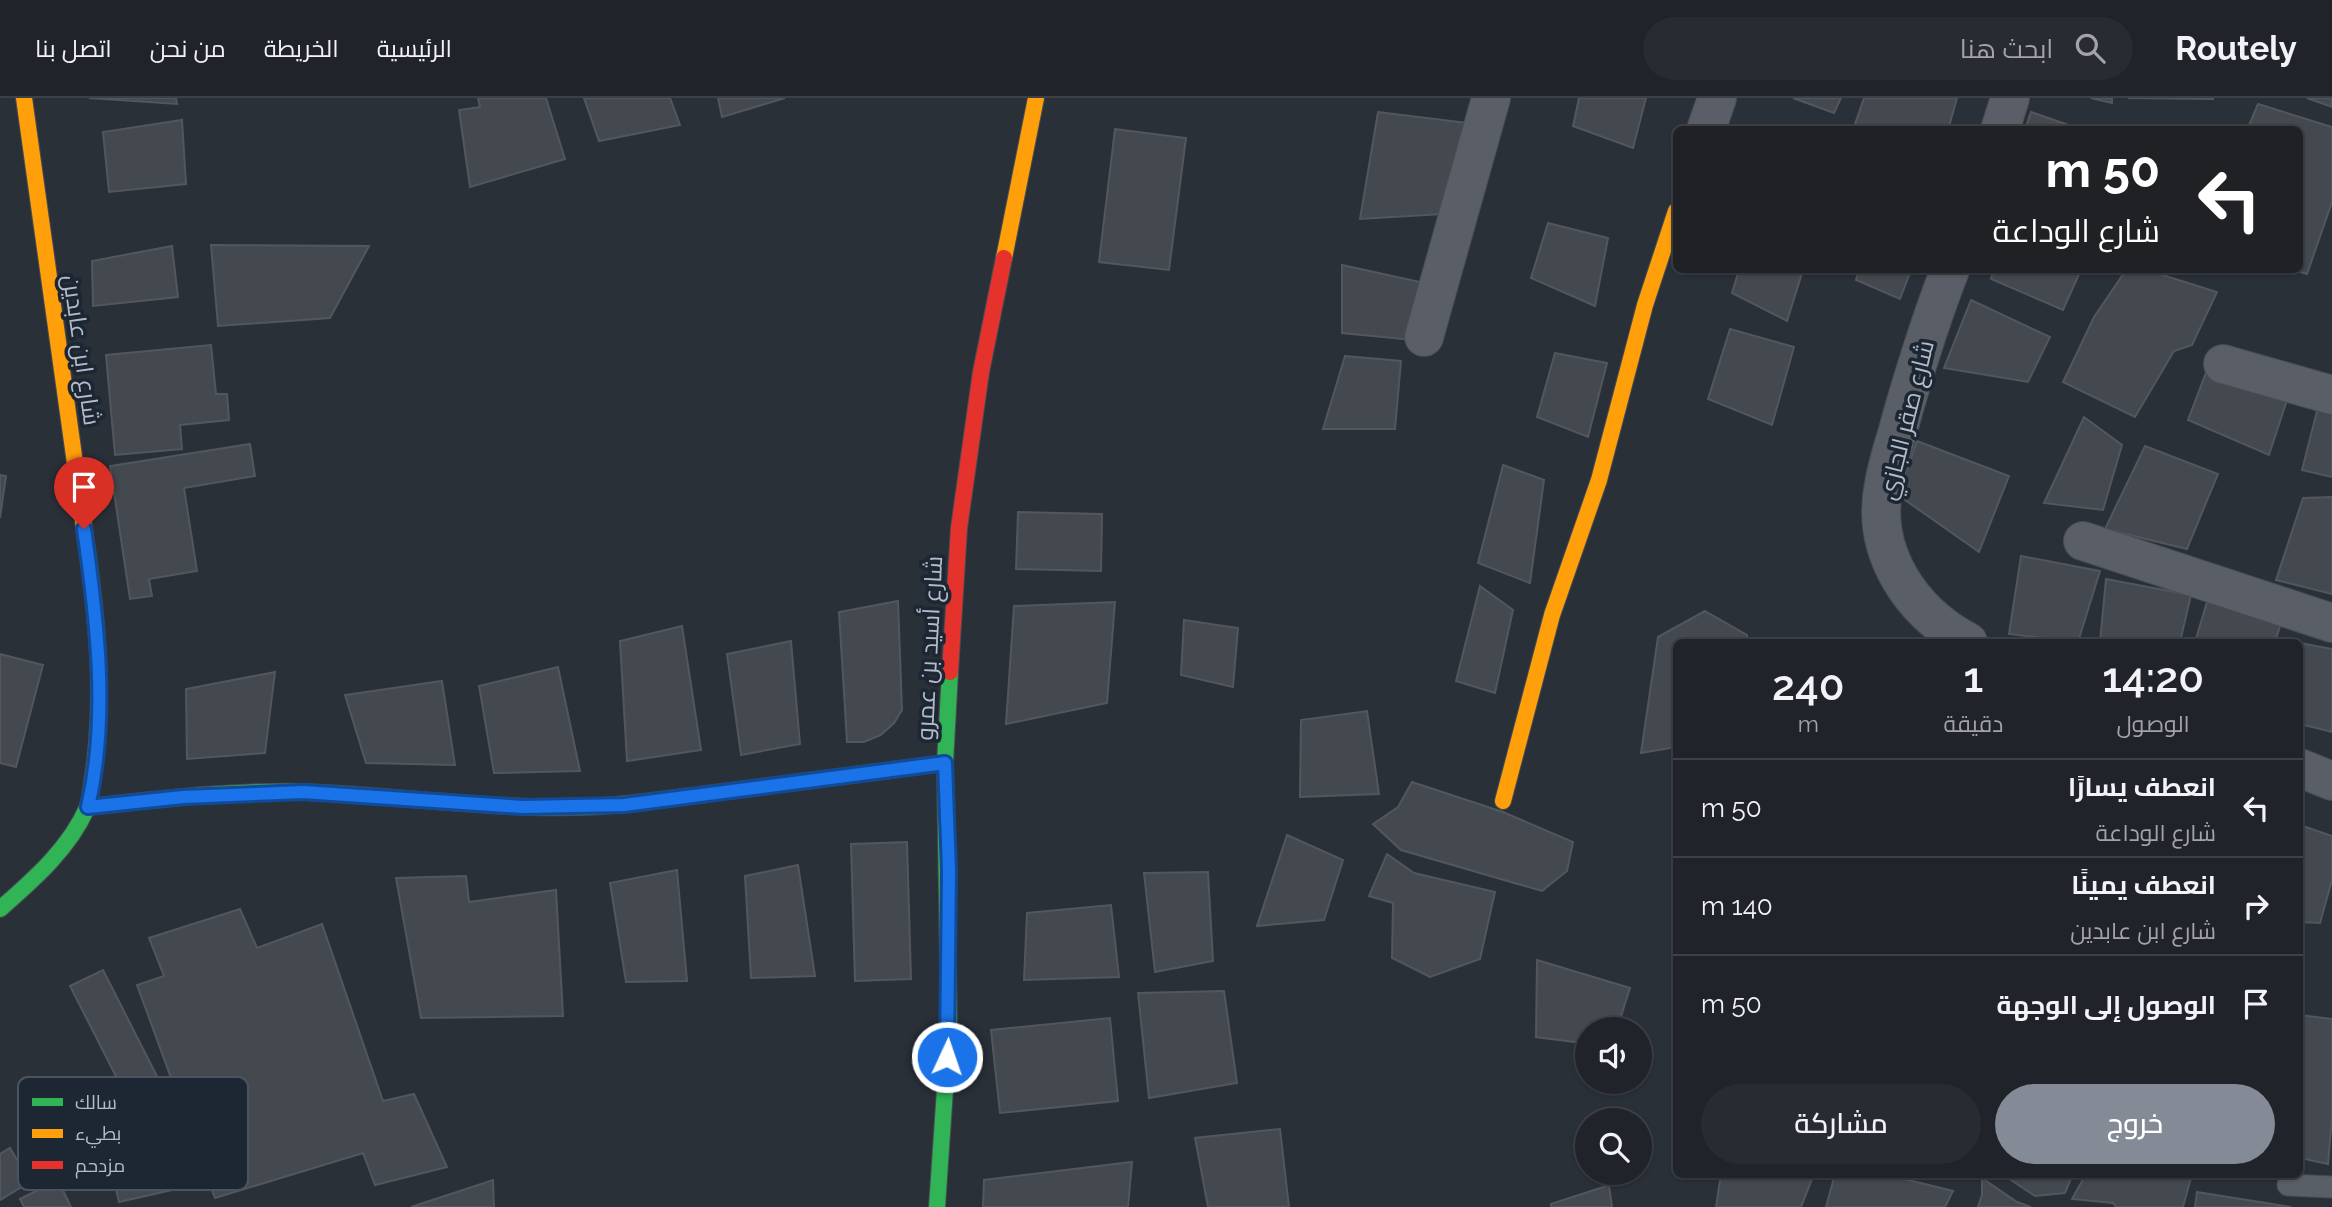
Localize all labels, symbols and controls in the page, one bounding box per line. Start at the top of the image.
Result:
search box [1643,17,2133,80]
icon: search [2071,29,2109,67]
text: Routely [2175,29,2297,68]
text: اتصل بنا [35,34,112,63]
text: من نحن [150,34,226,63]
text: الخريطة [264,34,339,63]
text: الرئيسية [377,34,452,63]
text: ابحث هنا [1960,34,2053,64]
text: 50 m [2045,141,2160,198]
icon: left [2184,154,2275,245]
text: شارع الوداعة [1992,212,2160,249]
street label: شارع ابن عابدين [55,273,107,428]
street label: شارع صقر الجازي [1872,337,1944,504]
pin [54,457,114,529]
icon: arrive [65,468,103,506]
street label: شارع أسيد بن عمرو [909,555,950,741]
text: 1 [1964,653,1983,702]
text: 14:20 [2102,653,2204,702]
text: 240 [1772,661,1845,710]
text: m [1798,710,1819,737]
text: دقيقة [1944,710,2003,737]
text: الوصول [2117,710,2190,737]
text: انعطف يسارًا [2068,772,2216,802]
icon: left [2237,789,2275,827]
text: 50 m [1701,793,1762,823]
text: شارع الوداعة [2096,819,2216,846]
text: انعطف يمينًا [2071,870,2216,900]
icon: right [2237,887,2275,925]
text: 140 m [1701,891,1773,921]
text: شارع ابن عابدين [2070,917,2216,944]
icon: arrive [2237,985,2275,1023]
text: 50 m [1701,989,1762,1019]
text: الوصول إلى الوجهة [1996,990,2216,1020]
map controls [1575,1017,1652,1185]
button: sound [1575,1017,1652,1094]
position arrow [910,1020,984,1094]
legend [18,1077,248,1190]
button: مشاركة [1701,1084,1981,1164]
button: خروج [1995,1084,2275,1164]
text: سالك [75,1091,117,1113]
button: search [1575,1108,1652,1185]
text: بطيء [75,1122,121,1148]
text: مزدحم [75,1154,125,1179]

